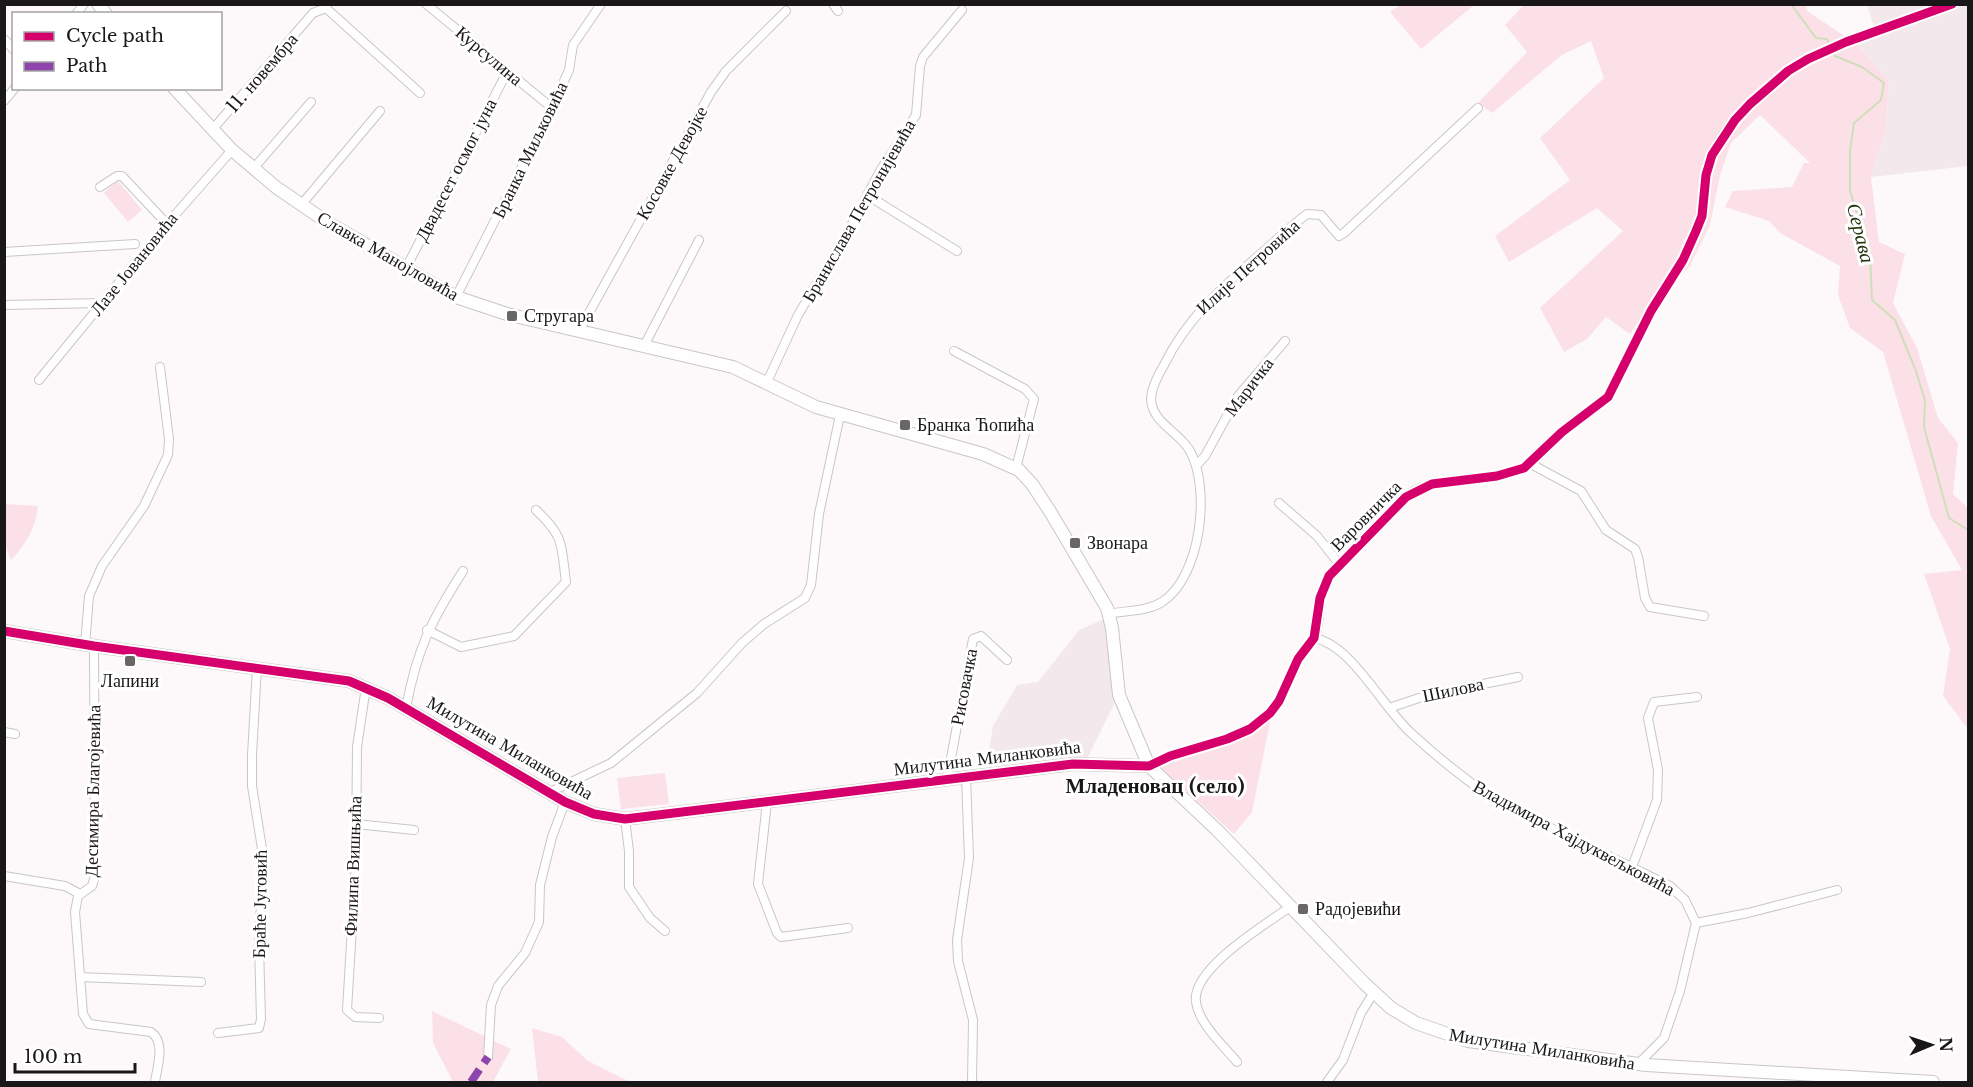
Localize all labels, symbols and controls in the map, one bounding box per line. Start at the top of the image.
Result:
legend [12,12,222,90]
street label: Курсулина [451,22,527,90]
text: Cycle path [66,25,164,47]
street label: 11. новембра [221,29,303,117]
text: Path [66,55,107,77]
street label: Бранка Миљковића [487,78,573,222]
street label: Двадесет осмог јуна [410,95,502,245]
street label: Косовке Девојке [632,102,712,224]
street label: Бранислава Петронијевића [798,116,920,306]
water label: Серава [1842,201,1880,265]
street label: Славка Манојловића [313,207,463,305]
street label: Лазе Јовановића [86,208,182,320]
street label: Илије Петровића [1192,215,1304,319]
place label: Стругара [524,305,594,327]
marker: Стругара [505,309,519,323]
street label: Маричка [1220,353,1278,421]
place label: Бранка Ћопића [917,414,1034,436]
marker: Бранка Ћопића [898,418,912,432]
street label: Варовничка [1326,476,1406,556]
place label: Звонара [1087,532,1148,554]
marker: Звонара [1068,536,1082,550]
street label: Рисовачка [946,647,982,727]
marker: Лапини [123,654,137,668]
place label: Лапини [101,670,160,692]
street label: Шилова [1420,673,1486,707]
street label: Милутина Миланковића [423,691,597,805]
street label: Десимира Благојевића [80,704,106,878]
street label: Милутина Миланковића [892,736,1082,780]
district label: Младеновац (село) [1065,773,1245,799]
street label: Владимира Хајдуквељковића [1469,775,1679,901]
street label: Филипа Вишњића [340,795,366,937]
street label: Браће Југовић [248,850,272,958]
place label: Радојевићи [1315,898,1401,920]
marker: Радојевићи [1296,902,1310,916]
north arrow [1901,1015,1961,1075]
street label: Милутина Миланковића [1447,1023,1637,1075]
scale bar [15,1036,135,1074]
text: N [1936,1037,1956,1052]
text: 100 m [24,1046,82,1068]

